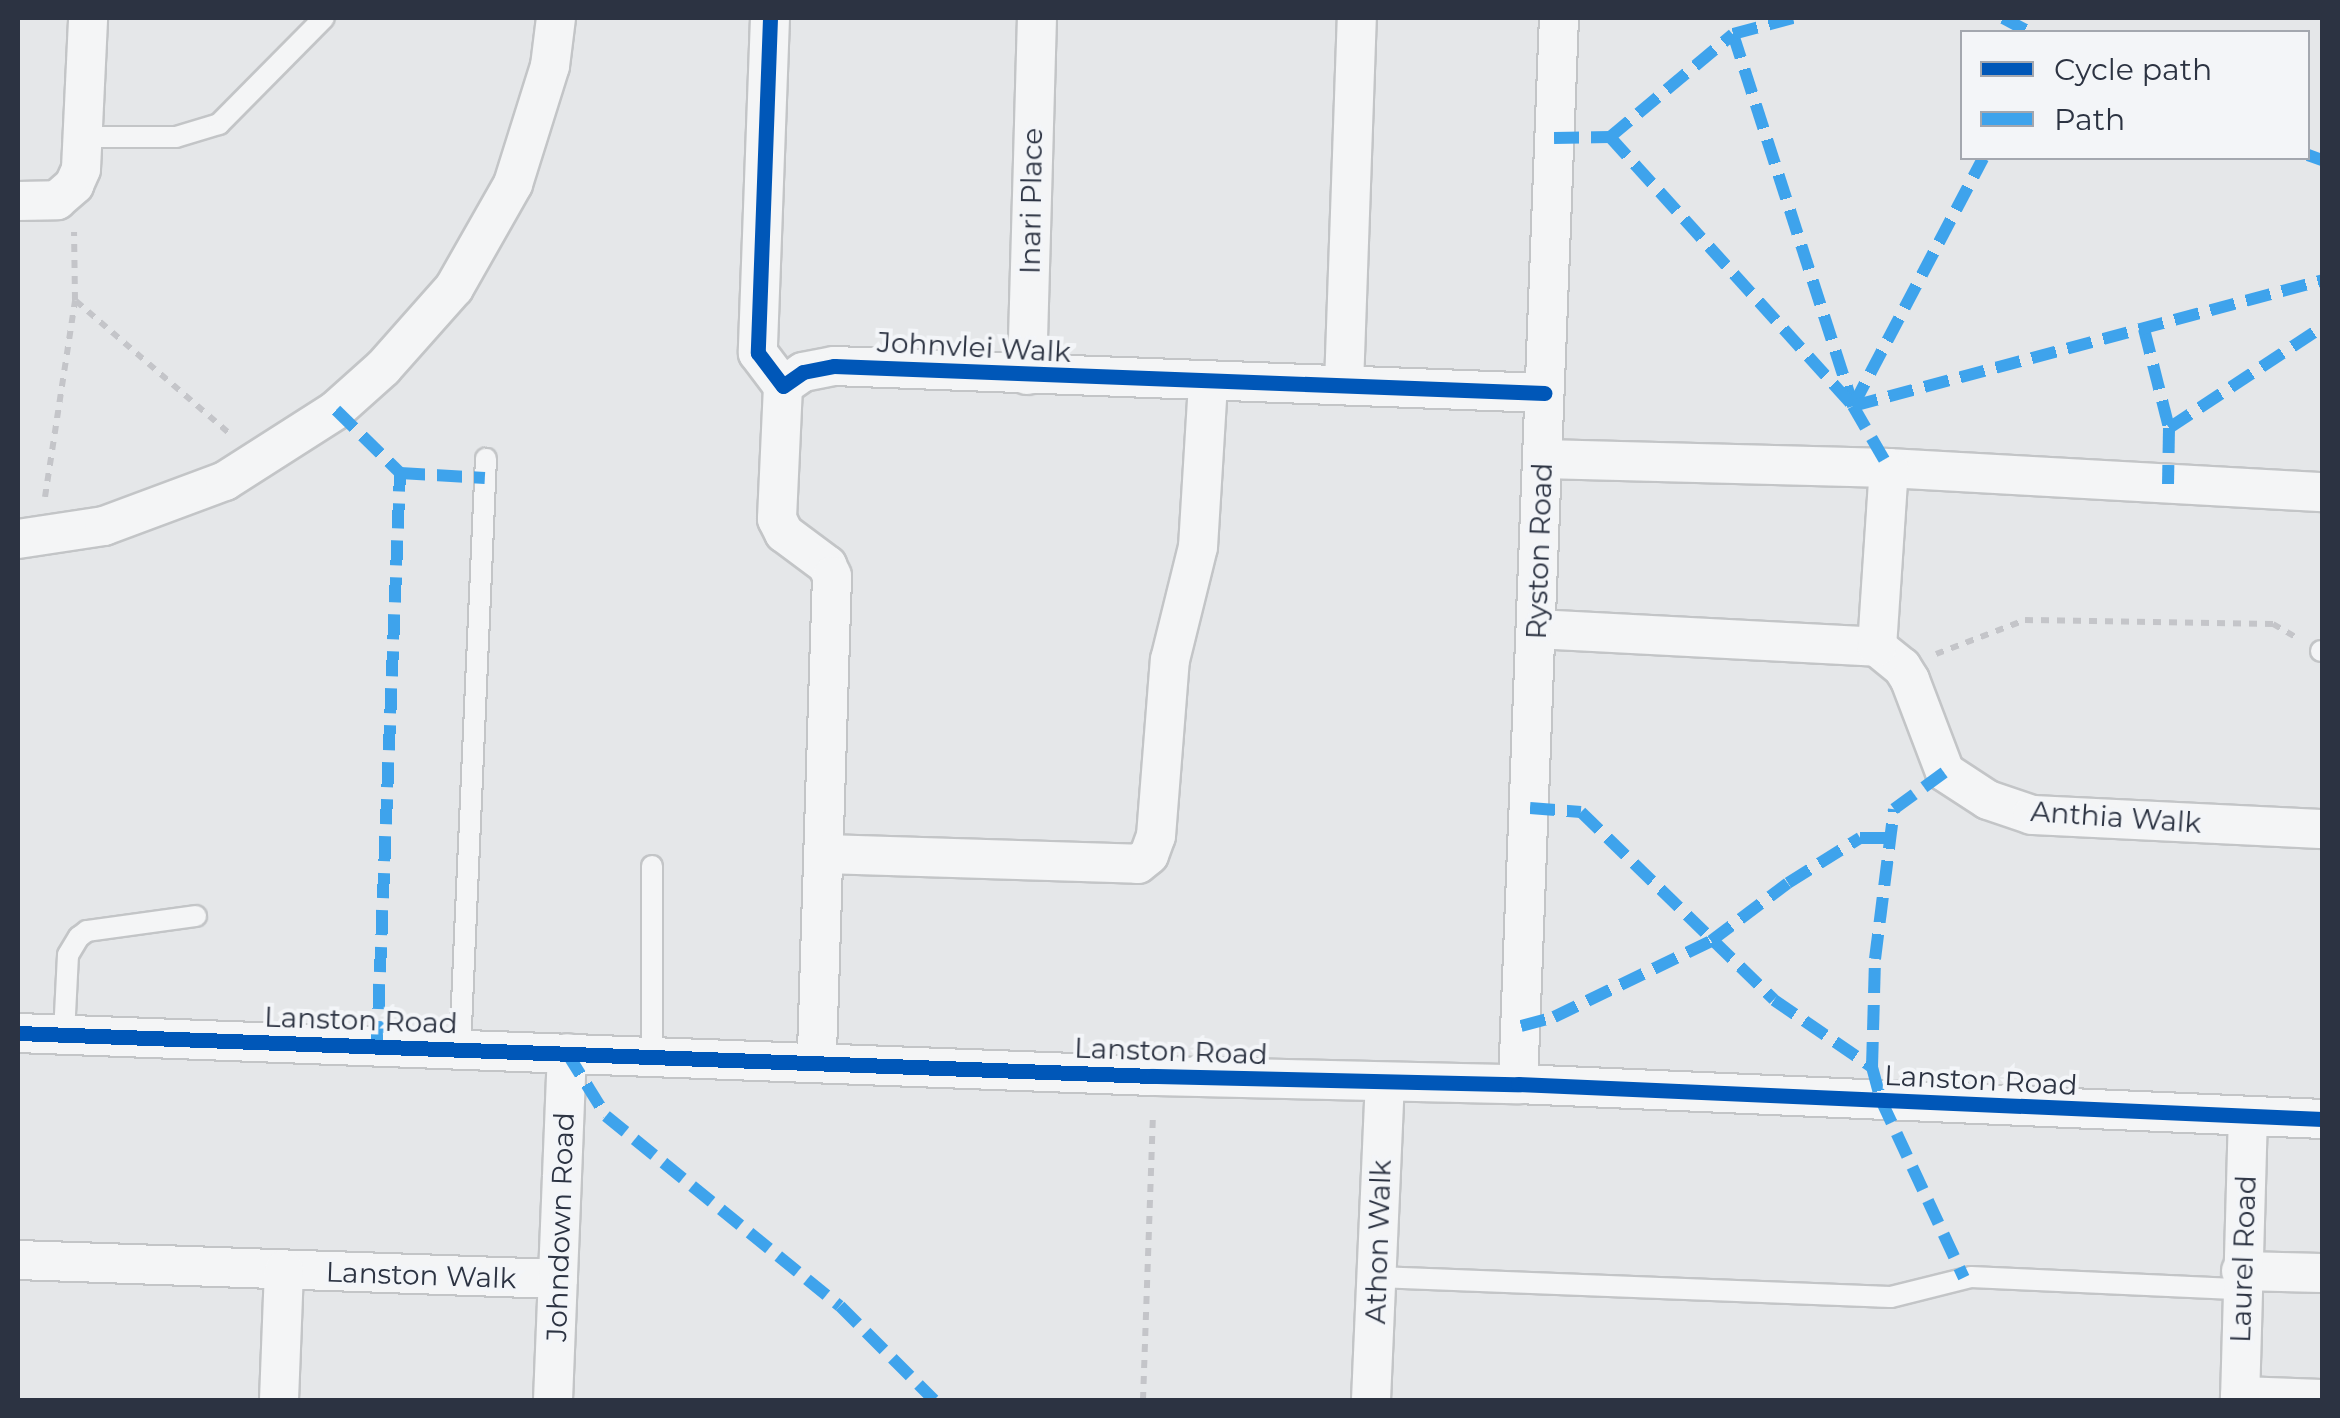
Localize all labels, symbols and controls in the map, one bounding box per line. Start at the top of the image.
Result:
legend [1960,30,2310,160]
text: Cycle path [2054,51,2212,88]
text: Path [2054,101,2125,138]
street label: Inari Place [1013,128,1049,274]
street label: Johnvlei Walk [876,325,1072,369]
street label: Ryston Road [1519,462,1559,640]
street label: Anthia Walk [2030,794,2202,840]
street label: Lanston Road [264,1000,458,1040]
street label: Lanston Road [1074,1031,1268,1071]
street label: Lanston Road [1884,1058,2078,1102]
street label: Johndown Road [539,1112,581,1342]
street label: Athon Walk [1358,1159,1398,1325]
street label: Laurel Road [2223,1175,2263,1343]
street label: Lanston Walk [325,1255,517,1295]

